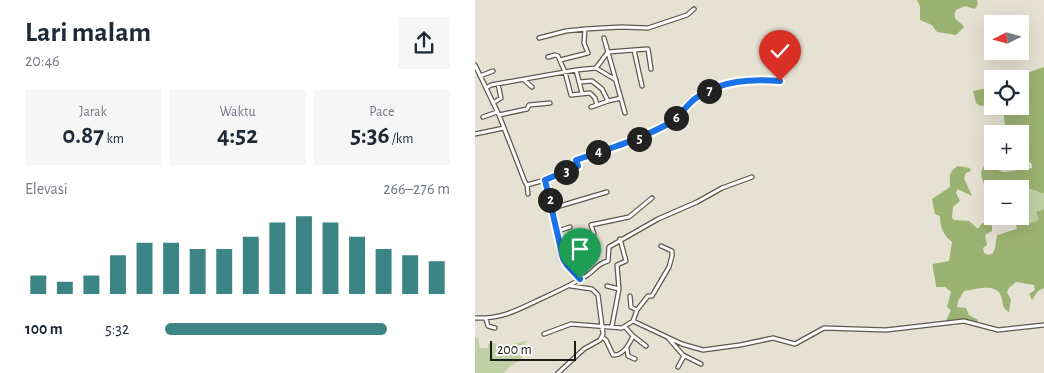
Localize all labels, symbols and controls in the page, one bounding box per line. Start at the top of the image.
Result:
north arrow [984,15,1029,60]
map controls [984,15,1029,225]
button: share [398,17,450,69]
text: Lari malam [25,19,151,47]
pin [759,30,801,81]
icon: check [766,37,794,65]
text: 20:46 [25,53,60,69]
button: locate [984,70,1029,115]
pin: 7 [697,78,721,104]
text: 7 [706,84,713,98]
text: Jarak [79,105,107,119]
text: Waktu [219,105,256,119]
text: Pace [369,105,394,119]
pin: 6 [663,106,689,130]
text: 6 [673,111,680,125]
text: 0.87 [62,123,104,148]
text: 4:52 [217,123,258,148]
text: 5:36 [350,123,390,148]
button: + [984,125,1029,170]
pin: 5 [627,126,651,152]
text: km [104,132,124,146]
text: /km [390,132,413,146]
text: 5 [636,132,643,146]
pin: 4 [585,140,611,164]
text: 4 [595,145,602,159]
pin: 3 [553,160,579,184]
text: 3 [563,165,570,179]
button: − [984,180,1029,225]
text: Elevasi [25,181,68,197]
text: 266–276 m [383,181,450,197]
pin: 2 [537,188,563,212]
text: 2 [547,193,554,207]
pin [559,228,601,279]
icon: arrive [566,235,594,263]
text: 100 m [25,321,63,337]
text: 5:32 [105,321,129,337]
scale bar [490,338,576,361]
text: 200 m [497,343,532,357]

